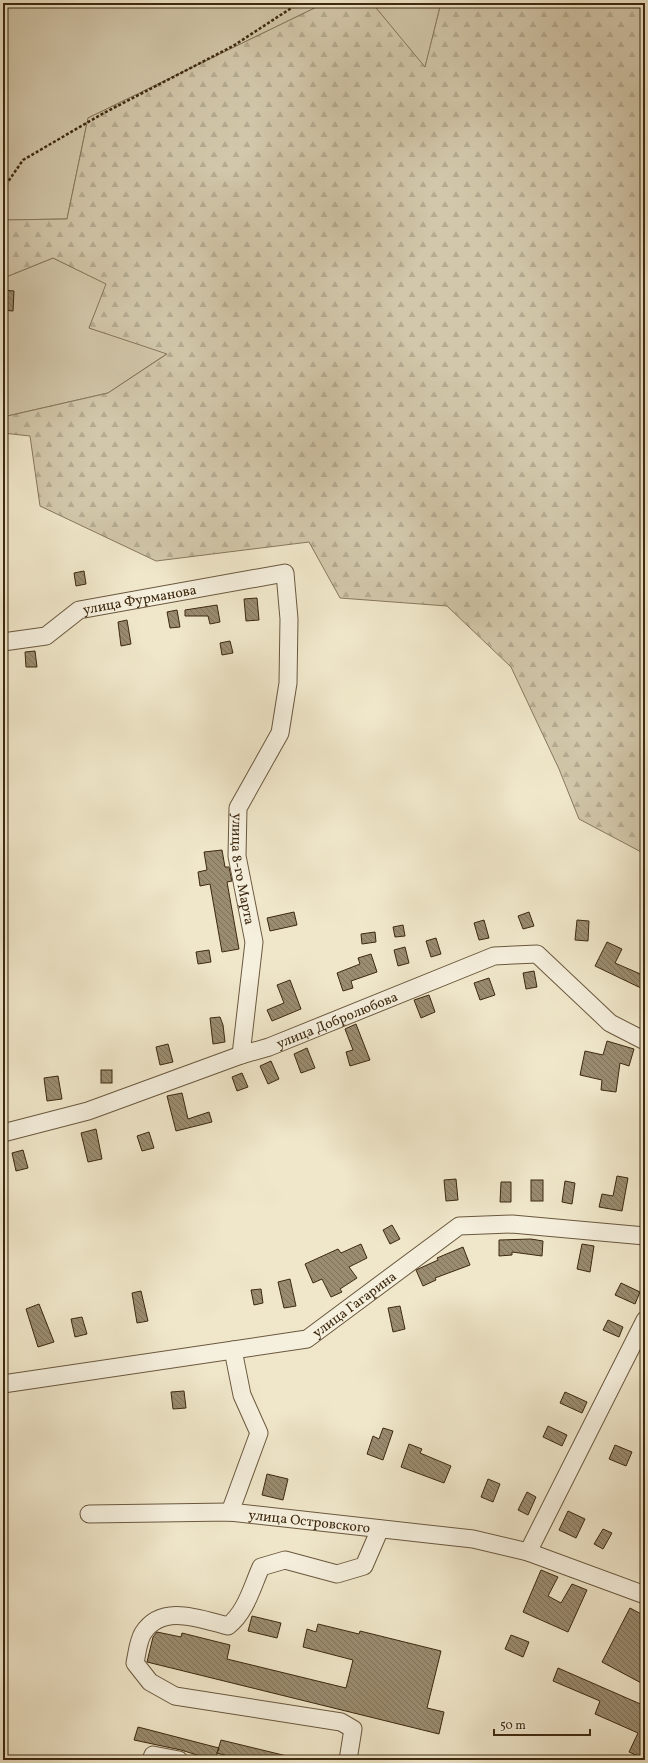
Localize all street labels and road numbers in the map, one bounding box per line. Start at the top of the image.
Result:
street label: улица Фурманова [82,581,198,620]
street label: улица 8-го Марта [226,813,258,927]
street label: улица Добролюбова [274,988,401,1054]
street label: улица Гагарина [309,1268,401,1343]
street label: улица Островского [247,1506,371,1539]

